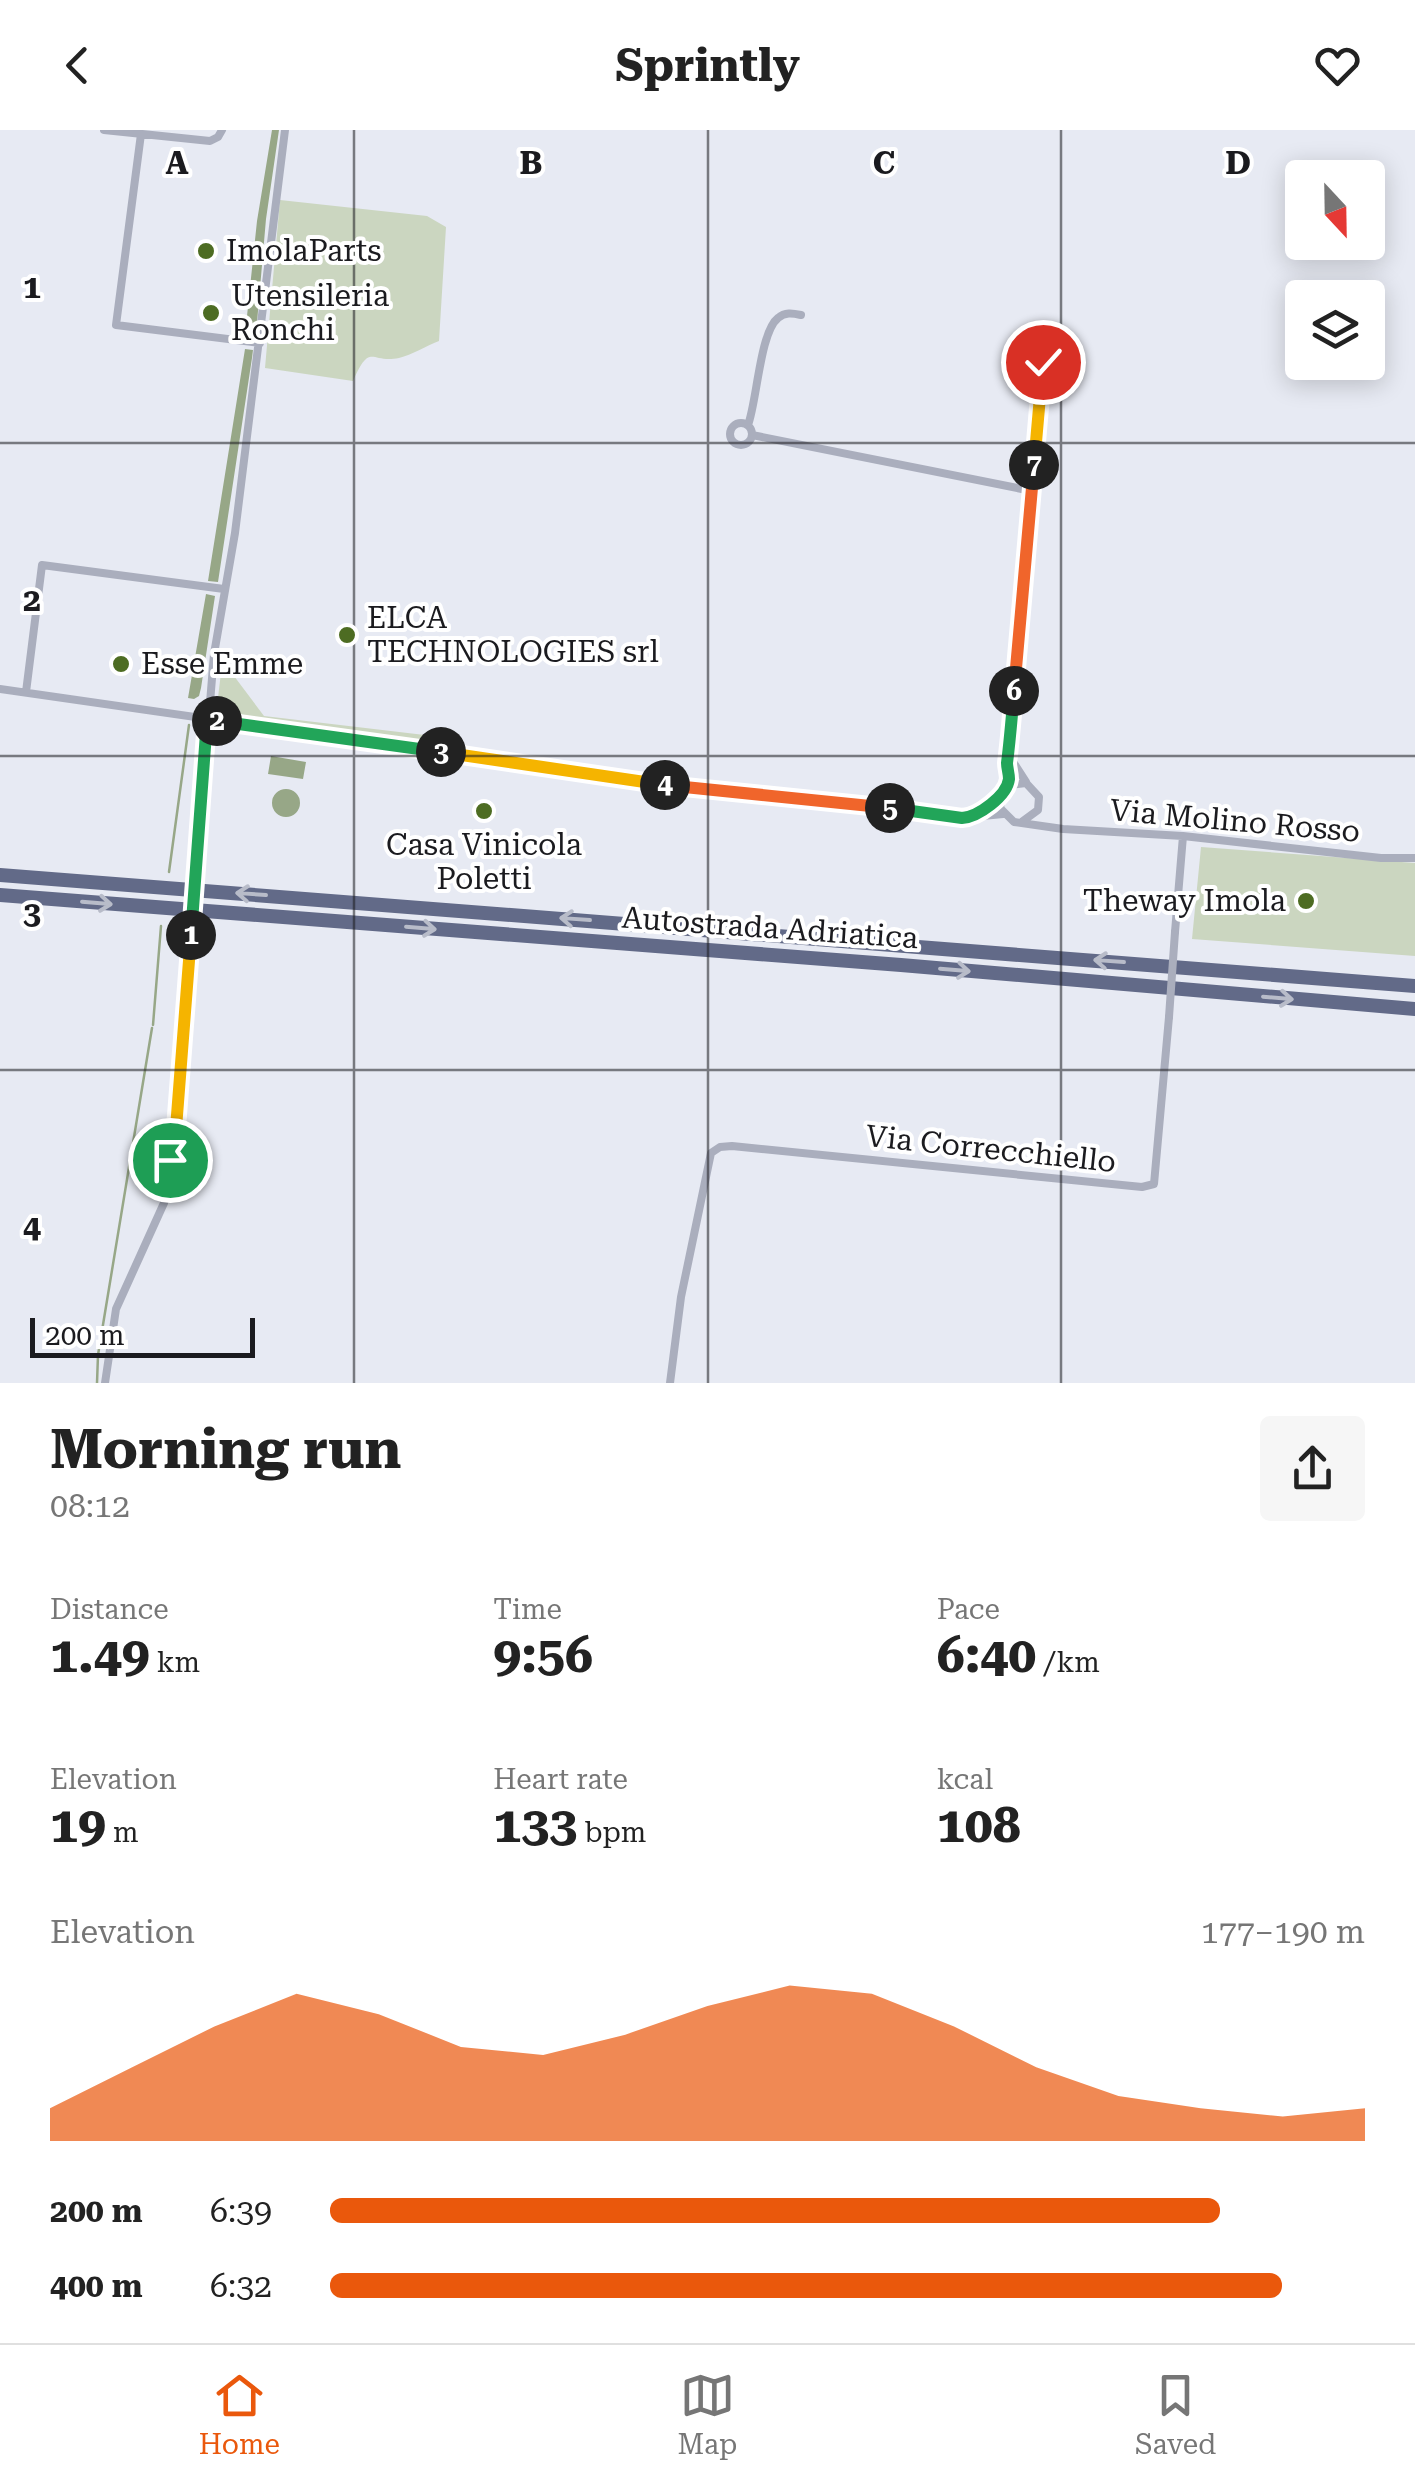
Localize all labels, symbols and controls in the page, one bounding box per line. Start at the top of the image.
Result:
icon: back [50,38,105,93]
icon: heart [1310,38,1365,93]
text: Sprintly [615,39,800,92]
text: A [165,144,189,182]
text: B [519,144,543,182]
text: C [873,144,895,182]
text: D [1225,144,1251,182]
north arrow [1285,160,1385,260]
map controls [1285,160,1385,380]
place label: ImolaParts [226,233,382,268]
marker: ImolaParts [195,240,217,262]
text: 1 [23,268,41,306]
place label: Utensileria Ronchi [231,278,389,347]
button: layers [1285,280,1385,380]
marker: Utensileria Ronchi [200,302,222,324]
pin [1001,320,1086,405]
icon: check [1016,335,1071,390]
pin: 7 [1009,440,1059,490]
text: 7 [1026,448,1042,481]
text: 2 [23,581,41,619]
place label: ELCA TECHNOLOGIES srl [367,600,659,669]
marker: ELCA TECHNOLOGIES srl [336,624,358,646]
place label: Esse Emme [141,646,303,681]
marker: Esse Emme [110,653,132,675]
pin: 6 [989,666,1039,716]
text: 6 [1006,674,1022,707]
pin: 2 [192,696,242,746]
text: 2 [209,704,225,737]
pin: 3 [416,727,466,777]
text: 3 [433,735,449,768]
pin: 4 [640,760,690,810]
text: 4 [657,768,673,801]
pin: 5 [865,783,915,833]
text: 5 [882,791,898,824]
street label: Via Molino Rosso [1109,792,1361,849]
marker: Casa Vinicola Poletti [473,800,495,822]
place label: Casa Vinicola Poletti [386,827,582,896]
place label: Theway Imola [1083,883,1286,918]
one-way arrow [236,885,268,904]
marker: Theway Imola [1295,890,1317,912]
one-way arrow [81,893,113,912]
text: 3 [23,894,41,932]
street label: Autostrada Adriatica [621,900,919,955]
pin: 1 [166,910,216,960]
one-way arrow [560,910,592,929]
text: 1 [183,918,199,951]
one-way arrow [405,919,437,938]
one-way arrow [1093,951,1125,970]
one-way arrow [938,960,970,979]
one-way arrow [1262,989,1294,1008]
pin [128,1118,213,1203]
street label: Via Correcchiello [864,1118,1118,1179]
icon: arrive [143,1133,198,1188]
text: 4 [23,1208,41,1246]
scale bar [30,1313,255,1358]
text: 200 m [45,1319,125,1352]
button: share [1260,1416,1365,1521]
text: Morning run [50,1417,401,1481]
text: 08:12 [50,1487,130,1525]
text: Distance [50,1593,169,1626]
text: Time [493,1593,562,1626]
text: Pace [937,1593,1000,1626]
text: 1.49 [50,1626,150,1684]
text: 9:56 [493,1626,593,1684]
text: 6:40 [937,1626,1036,1684]
text: km [150,1646,200,1679]
text: /km [1036,1646,1100,1679]
text: Elevation [50,1763,177,1796]
text: Heart rate [493,1763,628,1796]
text: kcal [937,1763,993,1796]
text: 19 [50,1796,106,1854]
text: 133 [493,1796,577,1854]
text: 108 [937,1796,1021,1854]
text: m [106,1816,139,1849]
text: bpm [577,1816,646,1849]
text: Elevation [50,1913,195,1951]
text: 177–190 m [1201,1913,1365,1951]
text: 200 m [50,2192,143,2230]
text: 6:39 [210,2192,272,2230]
text: 400 m [50,2267,143,2305]
text: 6:32 [210,2267,272,2305]
tab: Home [199,2368,280,2461]
tab: Map [678,2368,737,2461]
tab: Saved [1135,2368,1216,2461]

